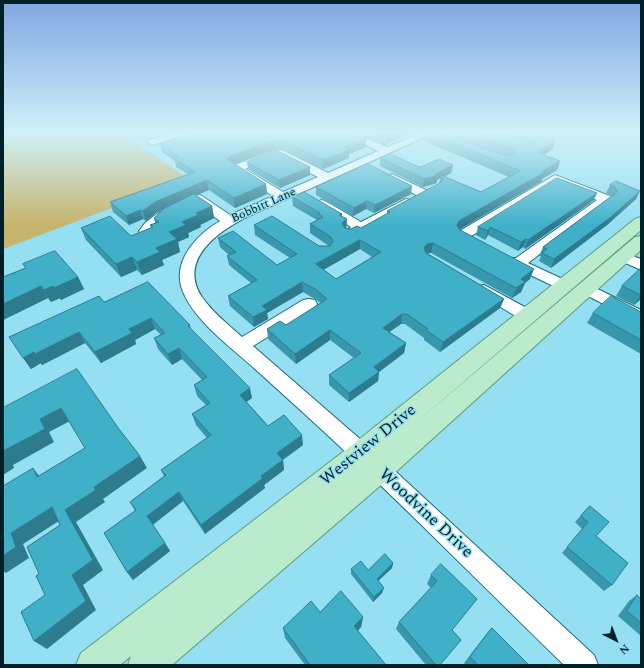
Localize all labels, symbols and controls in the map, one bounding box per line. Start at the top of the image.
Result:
street label: Bobbitt Lane [229,185,299,227]
street label: Westview Drive [317,401,421,491]
street label: Woodvine Drive [373,465,477,563]
north arrow [596,620,636,660]
text: N [615,640,633,659]

